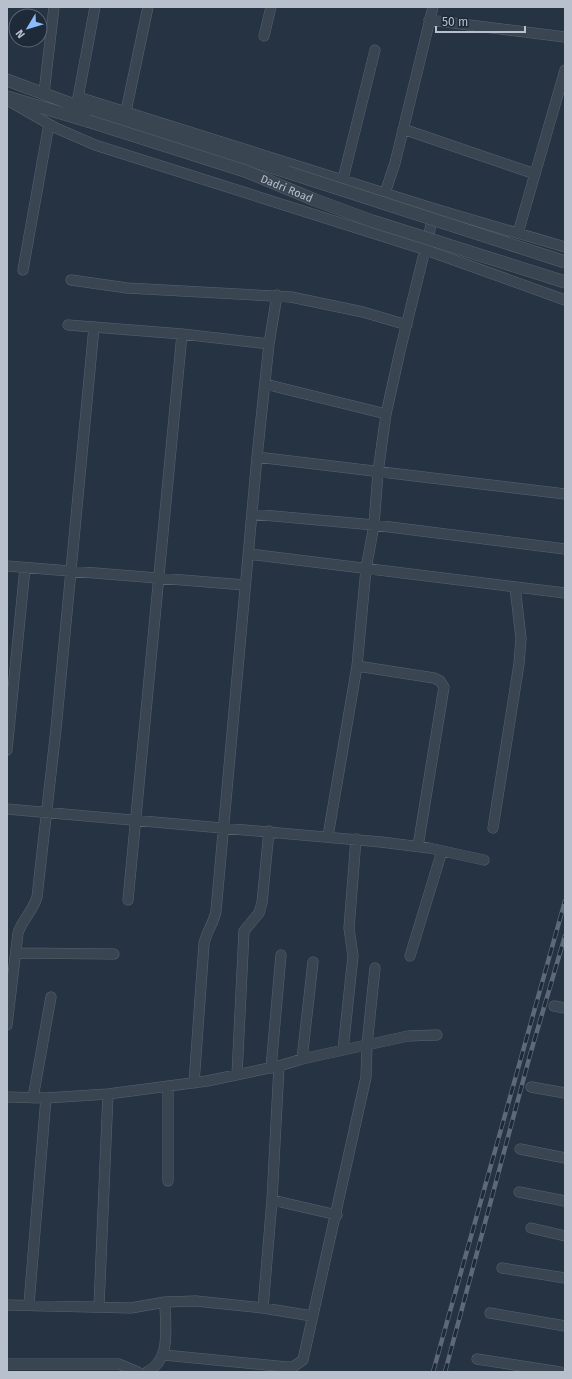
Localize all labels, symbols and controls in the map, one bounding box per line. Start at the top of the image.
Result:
north arrow [8,8,48,48]
scale bar [436,8,525,34]
text: 50 m [442,15,468,29]
text: N [13,27,28,41]
street label: Dadri Road [259,172,315,205]

